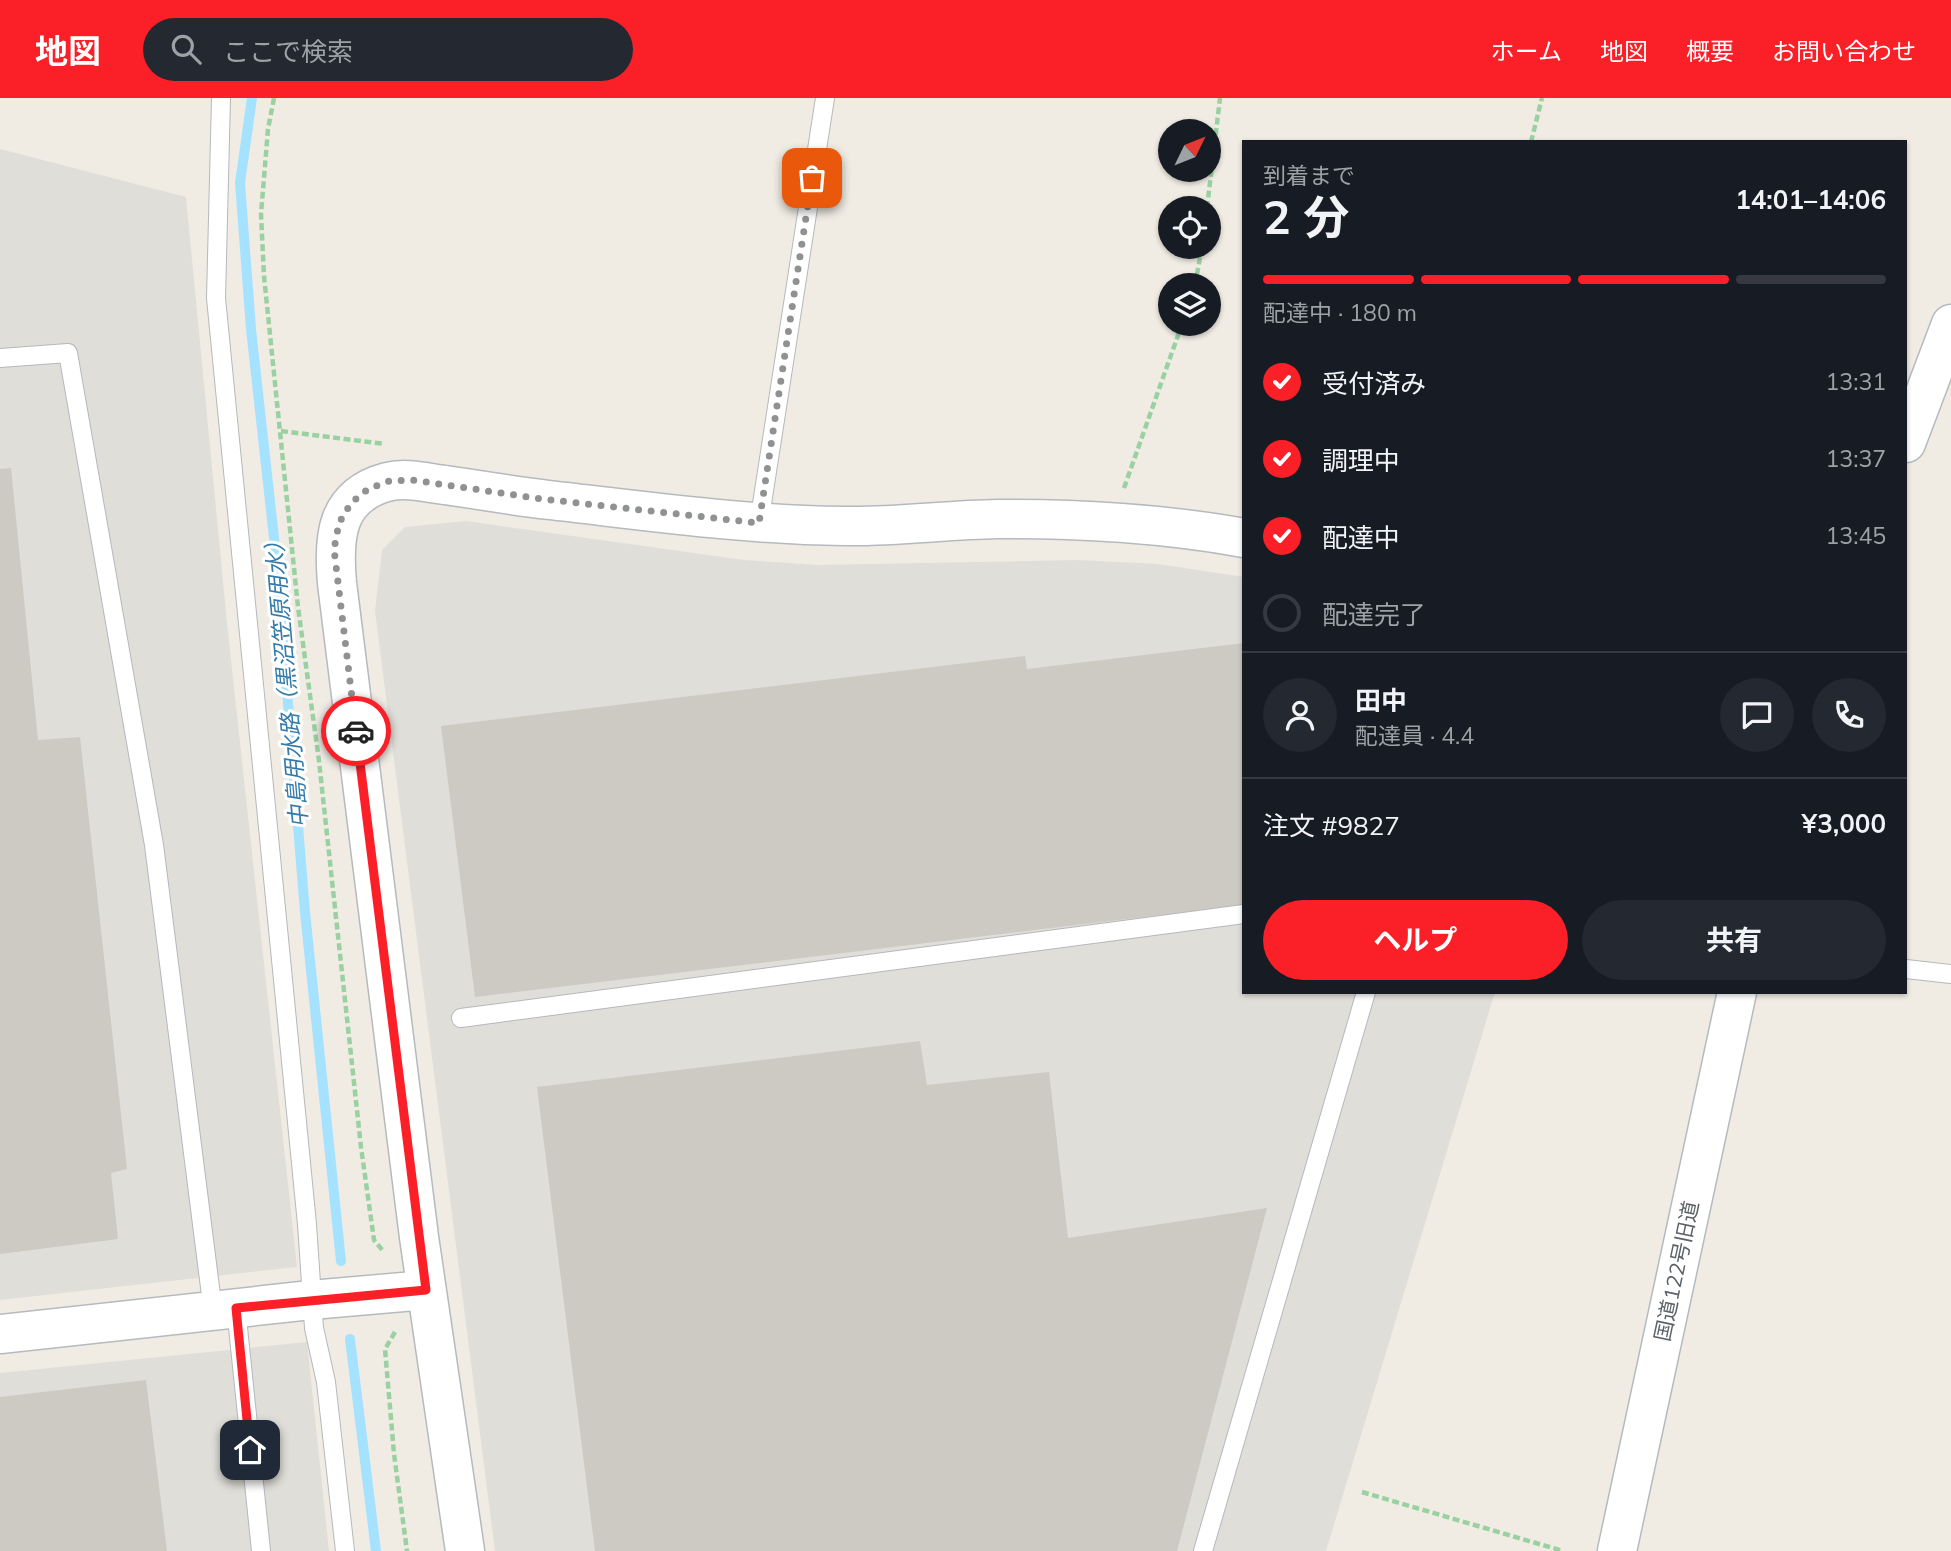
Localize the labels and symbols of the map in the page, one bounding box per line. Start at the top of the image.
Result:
north arrow [1158,119,1222,182]
pin [782,148,842,208]
water label: 中島用水路（黒沼笠原用水） [259,529,313,829]
courier [321,696,391,766]
street label: 国道122号旧道 [1648,1198,1704,1344]
pin [220,1420,280,1480]

